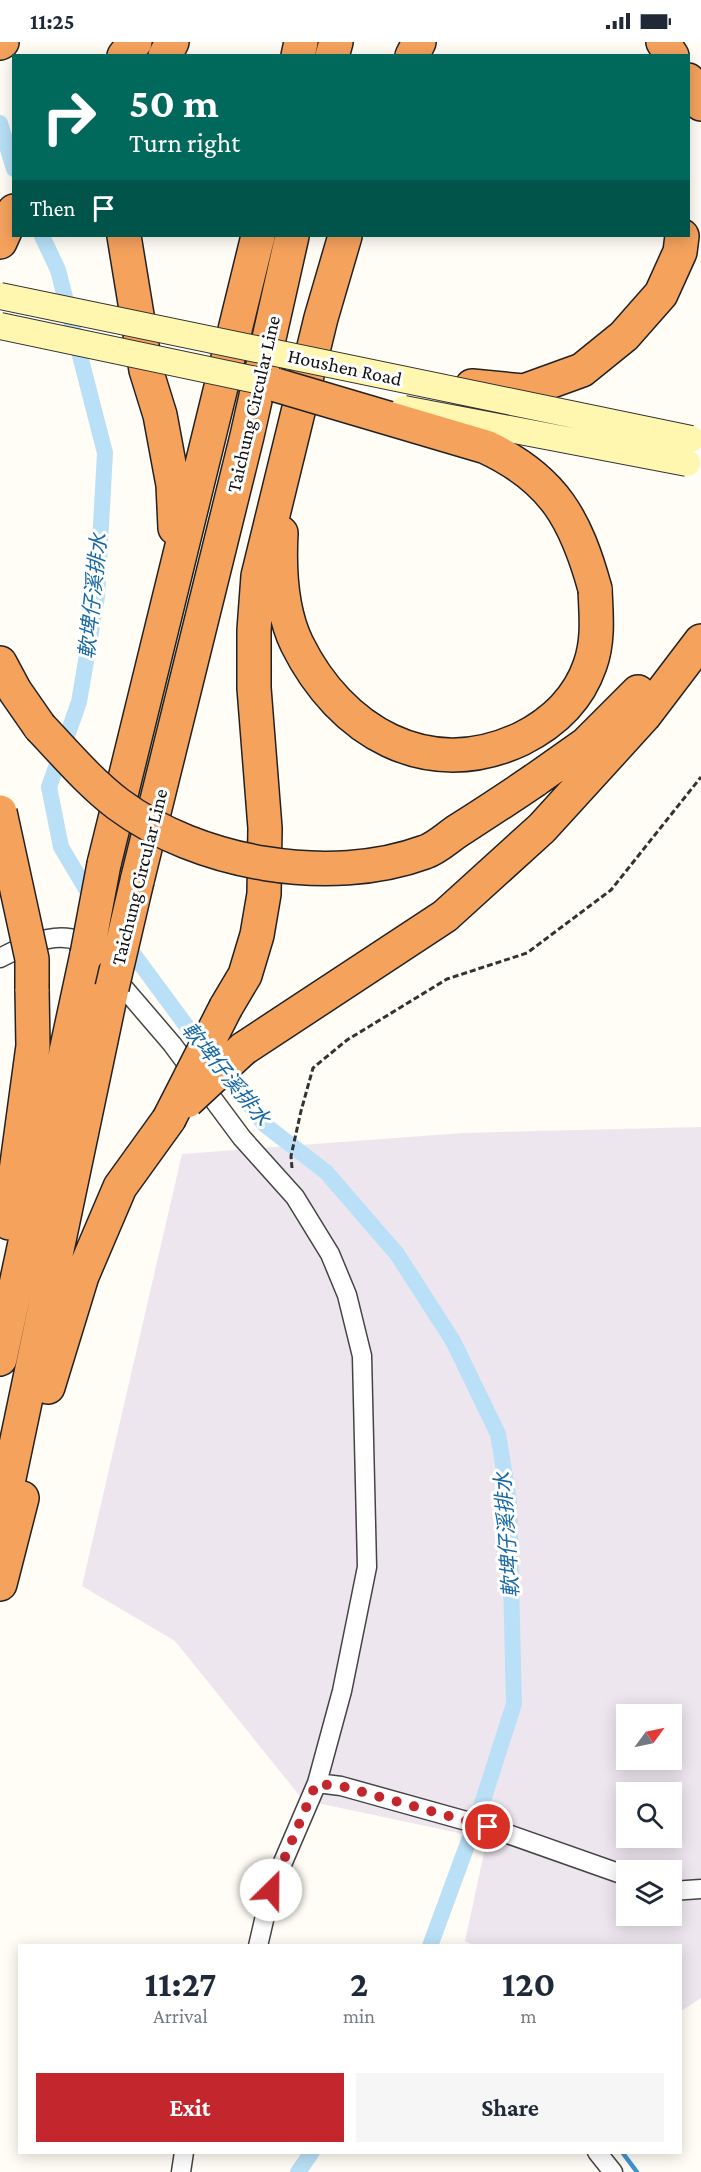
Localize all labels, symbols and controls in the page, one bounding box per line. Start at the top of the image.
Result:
text: 11:25 [30,9,75,34]
icon: right [30,78,108,156]
text: 50 m [129,79,219,126]
text: Turn right [129,128,240,158]
icon: arrive [87,192,120,225]
text: Then [30,196,75,221]
street label: Taichung Circular Line [222,313,285,495]
street label: Houshen Road [286,344,405,390]
water label: 軟埤仔溪排水 [74,531,112,660]
street label: Taichung Circular Line [106,786,173,968]
water label: 軟埤仔溪排水 [177,1017,276,1131]
water label: 軟埤仔溪排水 [491,1470,523,1599]
north arrow [616,1704,682,1770]
map controls [616,1704,682,1926]
button: search [616,1782,682,1848]
pin [462,1801,513,1852]
icon: arrive [471,1810,504,1843]
position arrow [239,1858,303,1922]
button: layers [616,1860,682,1926]
text: 11:27 [145,1964,216,2004]
text: 2 [350,1964,368,2004]
text: 120 [502,1964,555,2004]
text: Arrival [153,2005,208,2027]
text: min [343,2005,375,2027]
text: m [520,2005,537,2027]
button: Exit [36,2073,344,2142]
button: Share [356,2073,664,2142]

